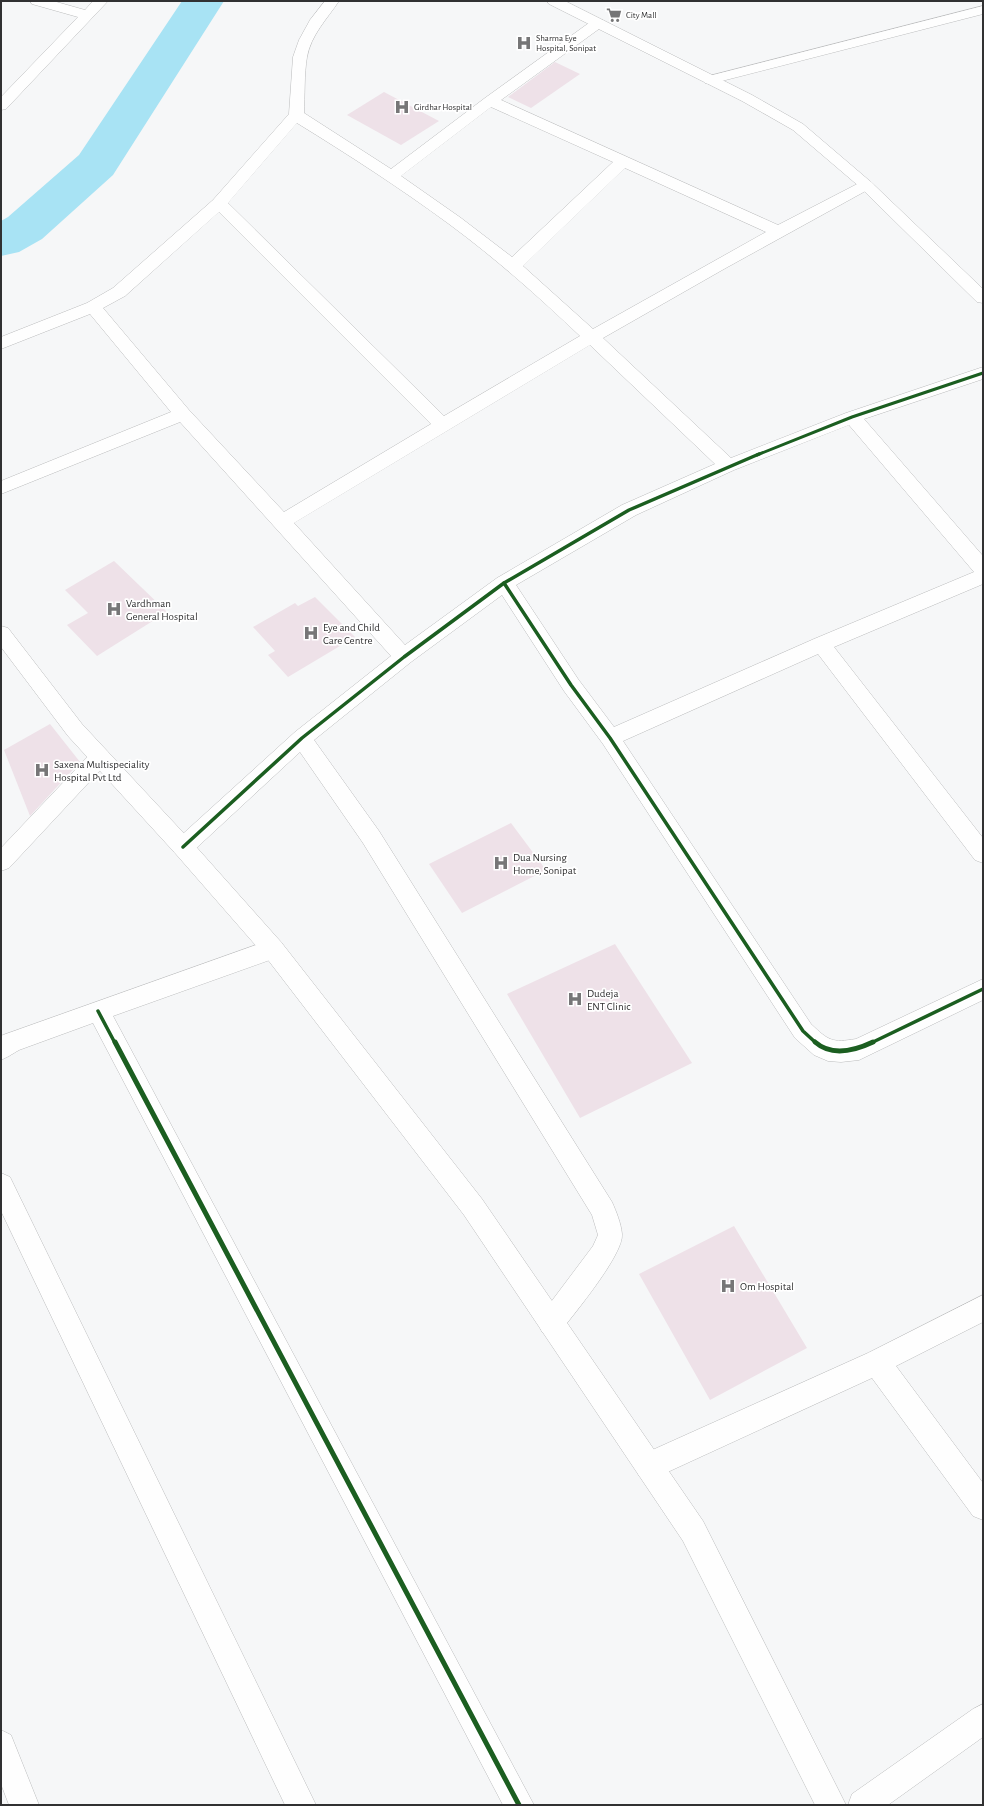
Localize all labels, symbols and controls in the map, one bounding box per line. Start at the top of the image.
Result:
supermarket icon: City Mall [605,6,623,24]
place label: City Mall [626,11,657,20]
hospital icon: Sharma Eye Hospital, Sonipat [515,34,533,52]
place label: Sharma Eye Hospital, Sonipat [536,34,596,53]
hospital icon: Girdhar Hospital [393,98,411,116]
place label: Girdhar Hospital [414,103,472,112]
place label: Vardhman General Hospital [126,598,198,622]
hospital icon: Vardhman General Hospital [105,600,123,618]
place label: Eye and Child Care Centre [323,622,380,646]
hospital icon: Eye and Child Care Centre [302,624,320,642]
place label: Saxena Multispeciality Hospital Pvt Ltd [54,759,150,783]
hospital icon: Saxena Multispeciality Hospital Pvt Ltd [33,761,51,779]
place label: Dua Nursing Home, Sonipat [513,852,577,876]
hospital icon: Dua Nursing Home, Sonipat [492,854,510,872]
place label: Dudeja ENT Clinic [587,988,631,1012]
hospital icon: Dudeja ENT Clinic [566,990,584,1008]
hospital icon: Om Hospital [719,1277,737,1295]
place label: Om Hospital [740,1281,794,1292]

